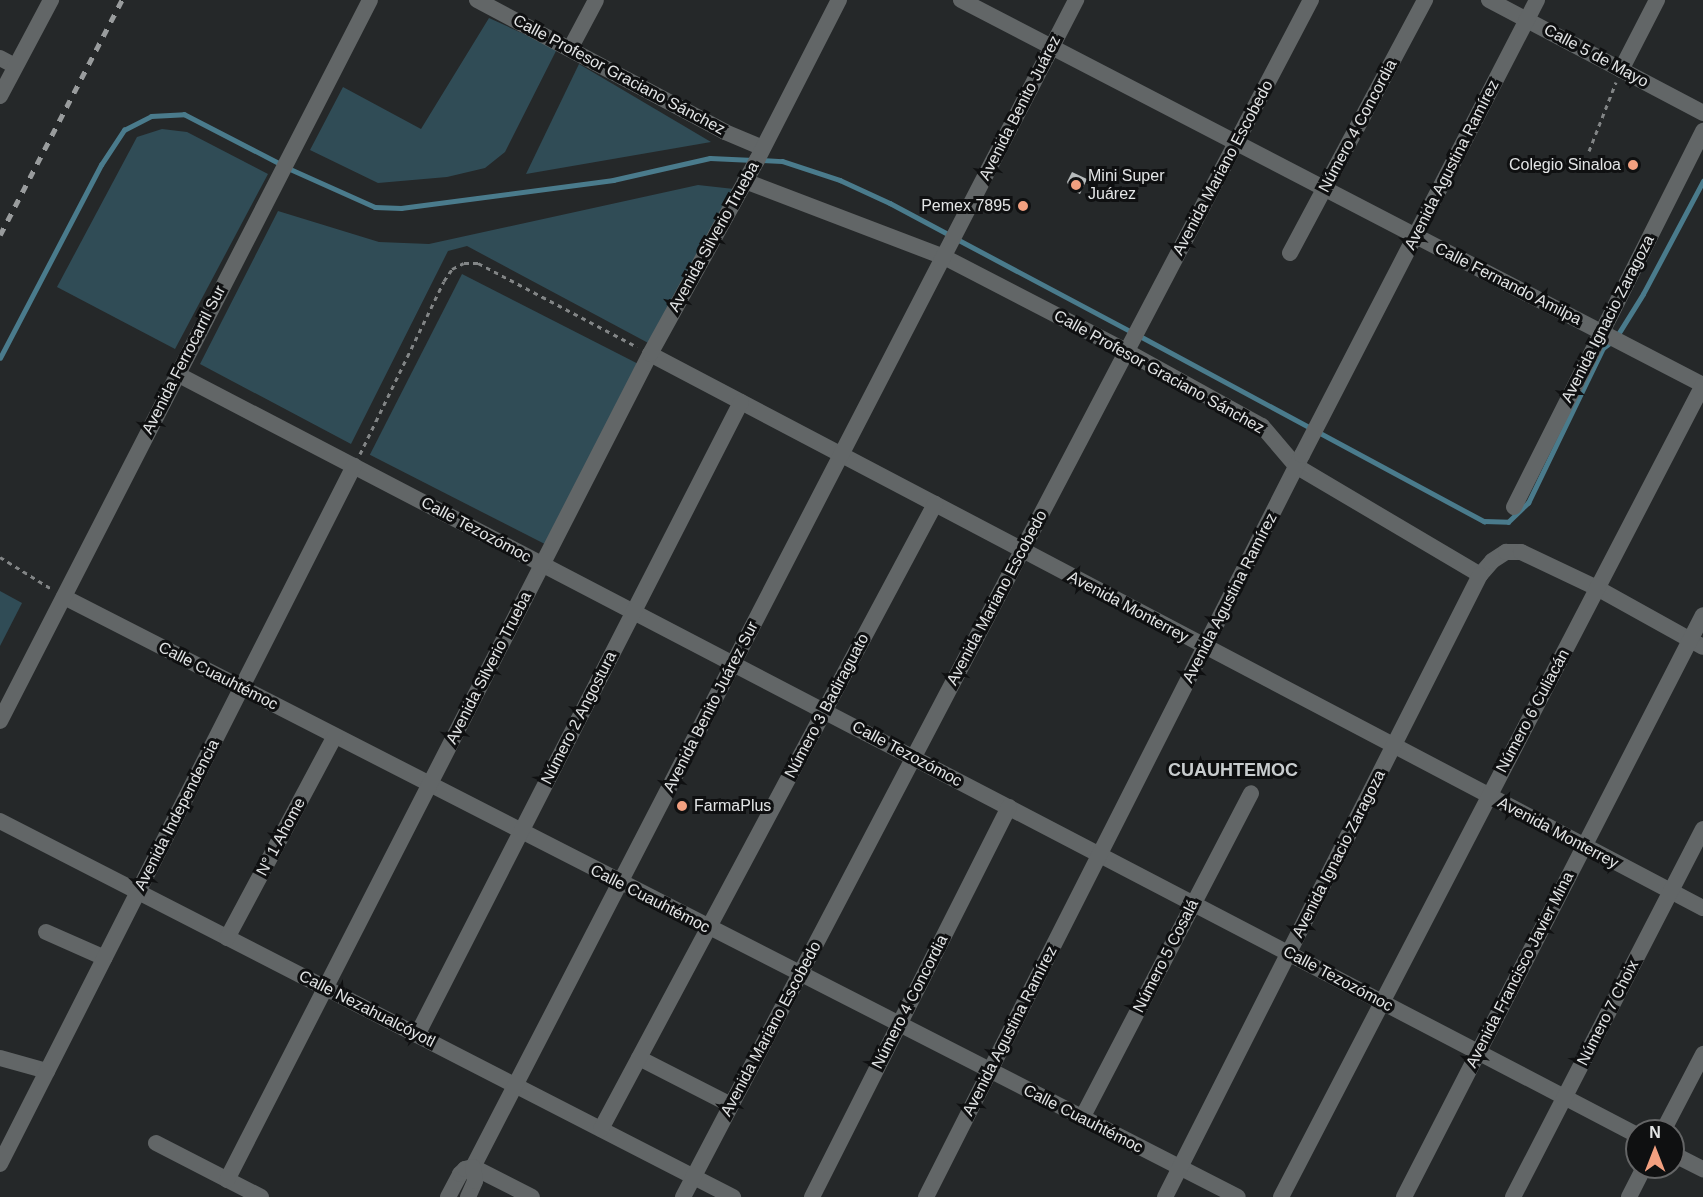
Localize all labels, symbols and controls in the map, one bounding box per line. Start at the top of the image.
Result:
street label: Calle Profesor Graciano Sánchez [510,11,728,139]
street label: Calle 5 de Mayo [1540,20,1652,92]
street label: Avenida Benito Juárez [975,32,1065,184]
street label: Número 4 Concordia [1315,56,1401,196]
street label: Avenida Agustina Ramírez [1401,76,1503,254]
street label: Avenida Mariano Escobedo [1169,77,1277,259]
place label: Colegio Sinaloa [1509,155,1621,175]
street label: Avenida Silverio Trueba [665,158,763,316]
marker: Colegio Sinaloa [1626,158,1640,172]
place label: Mini Super Juárez [1088,166,1164,204]
marker: Mini Super Juárez [1069,178,1083,192]
place label: Pemex 7895 [921,196,1011,216]
marker: Pemex 7895 [1016,199,1030,213]
street label: Avenida Ignacio Zaragoza [1557,232,1659,406]
street label: Calle Fernando Amilpa [1431,239,1585,329]
street label: Avenida Ferrocarril Sur [138,282,230,438]
street label: Calle Profesor Graciano Sánchez [1051,306,1267,438]
street label: Calle Tezozómoc [418,493,534,567]
street label: Avenida Mariano Escobedo [943,507,1051,689]
street label: Avenida Agustina Ramírez [1179,509,1281,687]
street label: Avenida Monterrey [1064,567,1192,647]
street label: Avenida Silverio Trueba [442,588,536,748]
street label: Avenida Benito Juárez Sur [660,618,762,796]
street label: Número 3 Badiraguato [781,630,873,782]
street label: Calle Cuauhtémoc [155,638,281,714]
street label: Número 6 Culiacán [1492,646,1574,776]
street label: Número 2 Angostura [537,648,621,788]
street label: Calle Tezozómoc [849,717,965,791]
street label: Avenida Independencia [131,736,223,894]
district label: CUAUHTEMOC [1168,759,1298,781]
street label: Avenida Ignacio Zaragoza [1288,767,1390,941]
street label: Avenida Monterrey [1494,793,1622,873]
street label: N° 1 Ahome [252,794,310,880]
place label: FarmaPlus [694,796,771,816]
marker: FarmaPlus [675,799,689,813]
street label: Calle Cuauhtémoc [587,861,713,937]
street label: Avenida Francisco Javier Mina [1462,869,1578,1071]
street label: Número 5 Cosalá [1129,896,1203,1016]
street label: Número 4 Concordia [868,932,952,1072]
street label: Avenida Mariano Escobedo [717,938,825,1120]
street label: Avenida Agustina Ramírez [959,942,1061,1120]
street label: Calle Tezozómoc [1280,942,1396,1016]
street label: Número 7 Choix [1573,957,1643,1069]
street label: Calle Nezahualcóyotl [296,966,438,1052]
street label: Calle Cuauhtémoc [1020,1081,1146,1157]
north arrow [1625,1119,1685,1179]
text: N [1649,1124,1661,1141]

